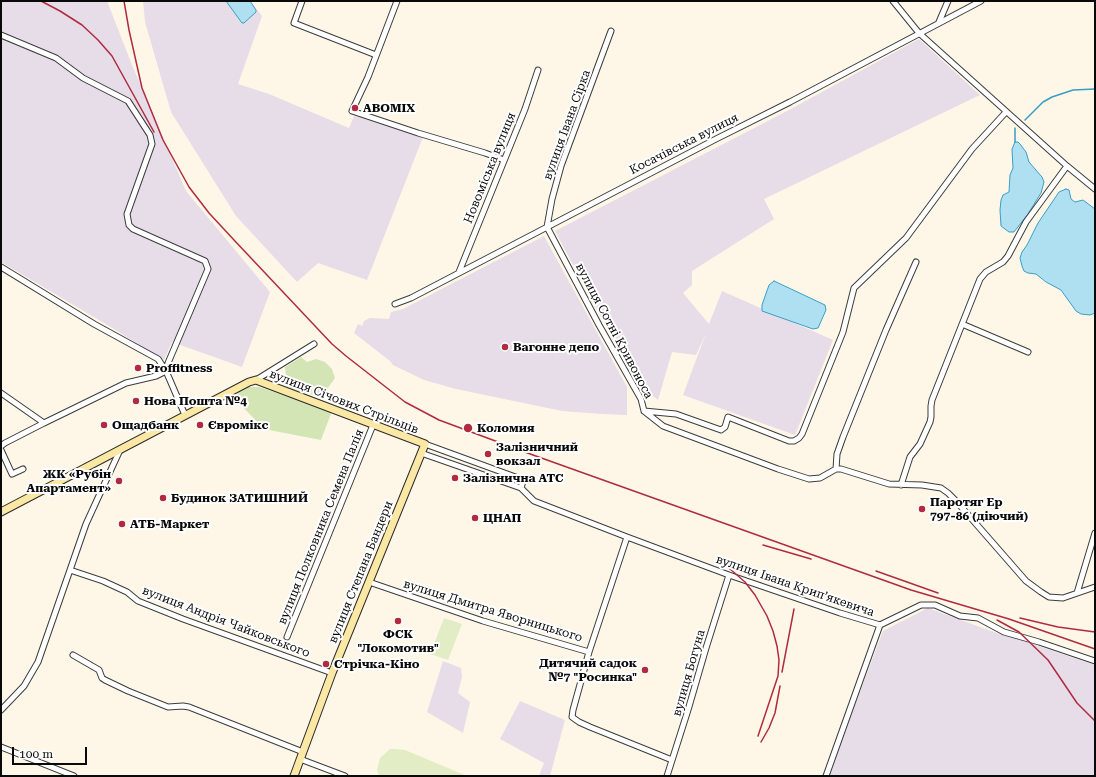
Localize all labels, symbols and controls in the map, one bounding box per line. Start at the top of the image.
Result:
street label: вулиця Івана Сірка [540,68,594,182]
place label: ABOMIX [363,101,415,115]
marker: ABOMIX [350,103,360,113]
street label: Новоміська вулиця [461,110,519,226]
street label: Косачівська вулиця [627,110,741,178]
street label: вулиця Сотні Кривоноса [572,261,656,401]
place label: Вагонне депо [513,340,599,354]
marker: Вагонне депо [500,342,510,352]
place label: Proffitness [146,361,212,375]
marker: Proffitness [133,363,143,373]
street label: вулиця Січових Стрільців [267,367,421,437]
place label: Нова Пошта №4 [144,394,247,408]
marker: Нова Пошта №4 [131,396,141,406]
place label: Ощадбанк [112,418,179,432]
place label: Євромікс [208,418,268,432]
marker: Ощадбанк [99,420,109,430]
marker: Євромікс [195,420,205,430]
place label: Коломия [477,421,534,435]
marker: Коломия [462,422,474,434]
street label: вулиця Полковника Семена Палія [275,427,367,627]
place label: Залізничний вокзал [496,440,578,468]
marker: Залізничний вокзал [483,449,493,459]
place label: ЖК «Рубін Апартамент» [26,467,111,495]
place label: Залізнична АТС [463,471,564,485]
marker: Залізнична АТС [450,473,460,483]
marker: ЖК «Рубін Апартамент» [114,476,124,486]
place label: Будинок ЗАТИШНИЙ [171,491,308,505]
marker: Будинок ЗАТИШНИЙ [158,493,168,503]
place label: Паротяг Ер 797-86 (діючий) [930,495,1028,523]
street label: вулиця Степана Бандери [326,499,396,645]
marker: Паротяг Ер 797-86 (діючий) [917,504,927,514]
place label: ЦНАП [483,511,521,525]
marker: ЦНАП [470,513,480,523]
place label: АТБ-Маркет [130,517,209,531]
marker: АТБ-Маркет [117,519,127,529]
street label: вулиця Івана Крипʼякевича [714,552,876,620]
street label: вулиця Дмитра Яворницького [402,577,584,645]
street label: вулиця Андрія Чайковського [140,583,312,661]
marker: ФСК "Локомотив" [393,616,403,626]
place label: ФСК "Локомотив" [357,627,439,655]
street label: вулиця Богуна [670,628,708,718]
place label: Дитячий садок №7 "Росинка" [539,656,637,684]
place label: Стрічка-Кіно [334,657,420,671]
marker: Стрічка-Кіно [321,659,331,669]
marker: Дитячий садок №7 "Росинка" [640,665,650,675]
scale bar [14,739,89,765]
text: 100 m [19,747,53,761]

